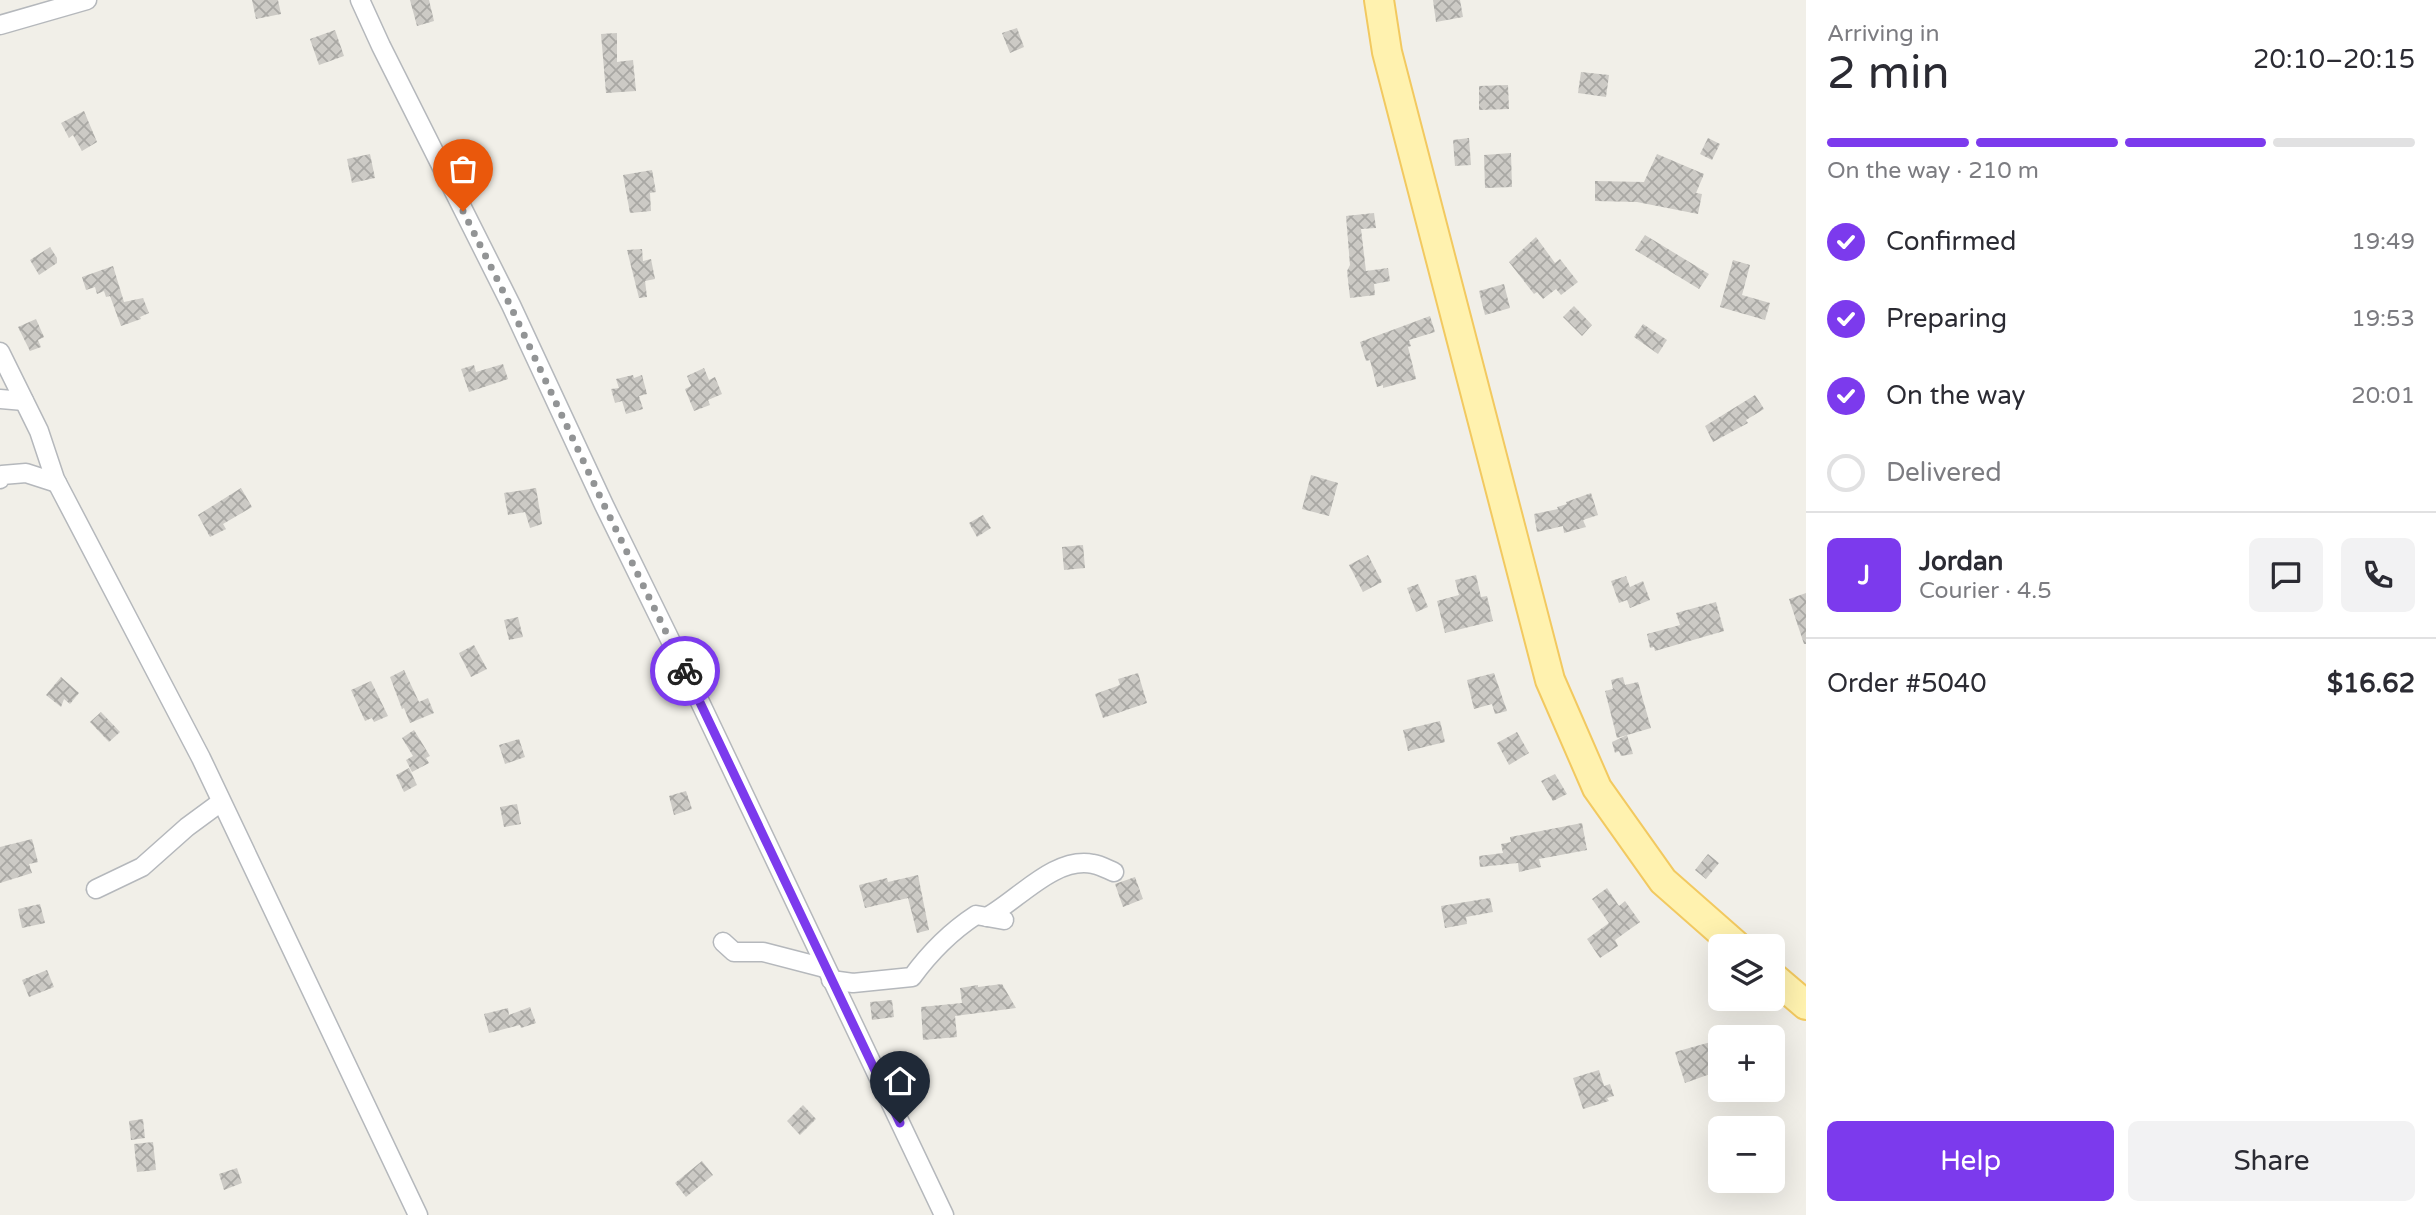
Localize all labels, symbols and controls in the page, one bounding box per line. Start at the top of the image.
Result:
text: Arriving in [1827,20,1940,48]
text: 20:10–20:15 [2253,44,2415,75]
text: 2 min [1827,46,1950,101]
pin [433,139,493,211]
icon: bag [444,150,482,188]
text: On the way · 210 m [1827,157,2039,185]
icon: check [1827,223,1865,261]
text: Confirmed [1886,226,2016,257]
text: 19:49 [2351,228,2415,256]
icon: check [1827,300,1865,338]
text: Preparing [1886,303,2007,334]
text: 19:53 [2351,305,2415,333]
icon: check [1827,377,1865,415]
text: On the way [1886,380,2026,411]
text: 20:01 [2351,382,2415,410]
text: Delivered [1886,457,2002,488]
button: chat [2249,538,2323,612]
button: phone [2341,538,2415,612]
text: Jordan [1919,546,2003,577]
text: J [1858,560,1870,591]
text: Courier · 4.5 [1919,577,2052,605]
courier [650,636,720,706]
icon: bike [666,652,704,690]
text: Order #5040 [1827,668,1987,699]
text: $16.62 [2327,668,2415,699]
map controls [1708,934,1785,1193]
button: layers [1708,934,1785,1011]
button: + [1708,1025,1785,1102]
pin [870,1051,930,1123]
icon: home [881,1062,919,1100]
button: − [1708,1116,1785,1193]
button: Help [1827,1121,2114,1201]
button: Share [2128,1121,2415,1201]

